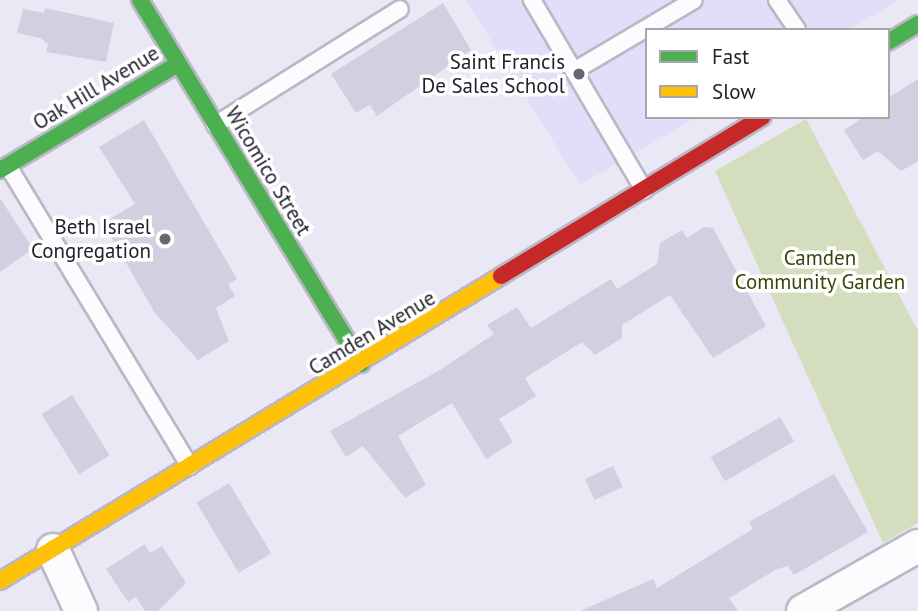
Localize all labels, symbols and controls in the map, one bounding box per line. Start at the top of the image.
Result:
legend [645,28,890,119]
street label: Oak Hill Avenue [28,40,164,136]
text: Fast [712,43,749,70]
place label: Saint Francis De Sales School [421,49,565,99]
marker: Saint Francis De Sales School [571,66,587,82]
text: Slow [712,78,756,105]
street label: Wicomico Street [220,102,316,240]
place label: Beth Israel Congregation [31,214,151,264]
marker: Beth Israel Congregation [157,231,173,247]
park label: Camden Community Garden [734,245,906,295]
street label: Camden Avenue [304,285,440,381]

